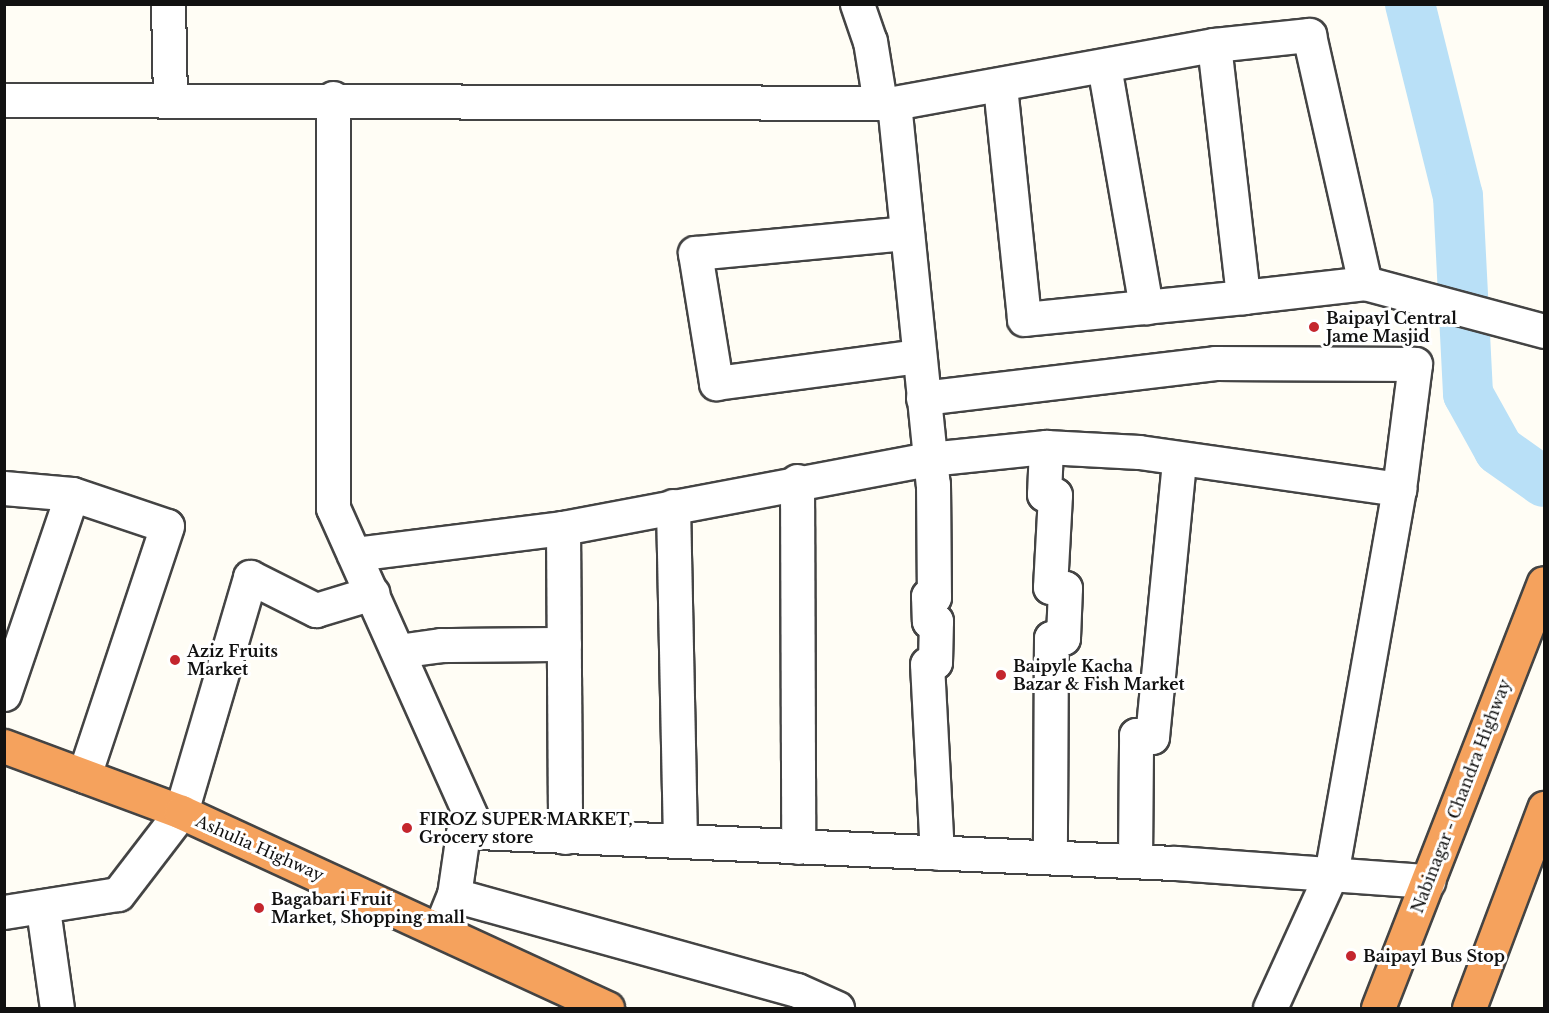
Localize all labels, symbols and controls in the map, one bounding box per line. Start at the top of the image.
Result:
place label: Baipayl Central Jame Masjid [1326,308,1457,346]
marker: Baipayl Central Jame Masjid [1307,320,1321,334]
place label: Aziz Fruits Market [187,641,278,679]
marker: Aziz Fruits Market [168,653,182,667]
place label: Baipyle Kacha Bazar & Fish Market [1013,656,1185,694]
marker: Baipyle Kacha Bazar & Fish Market [994,668,1008,682]
street label: Nabinagar - Chandra Highway [1407,676,1515,916]
place label: FIROZ SUPER MARKET, Grocery store [419,809,633,847]
street label: Ashulia Highway [193,811,327,885]
marker: FIROZ SUPER MARKET, Grocery store [400,821,414,835]
place label: Bagabari Fruit Market, Shopping mall [271,889,465,927]
marker: Bagabari Fruit Market, Shopping mall [252,901,266,915]
place label: Baipayl Bus Stop [1363,946,1505,966]
marker: Baipayl Bus Stop [1344,949,1358,963]

